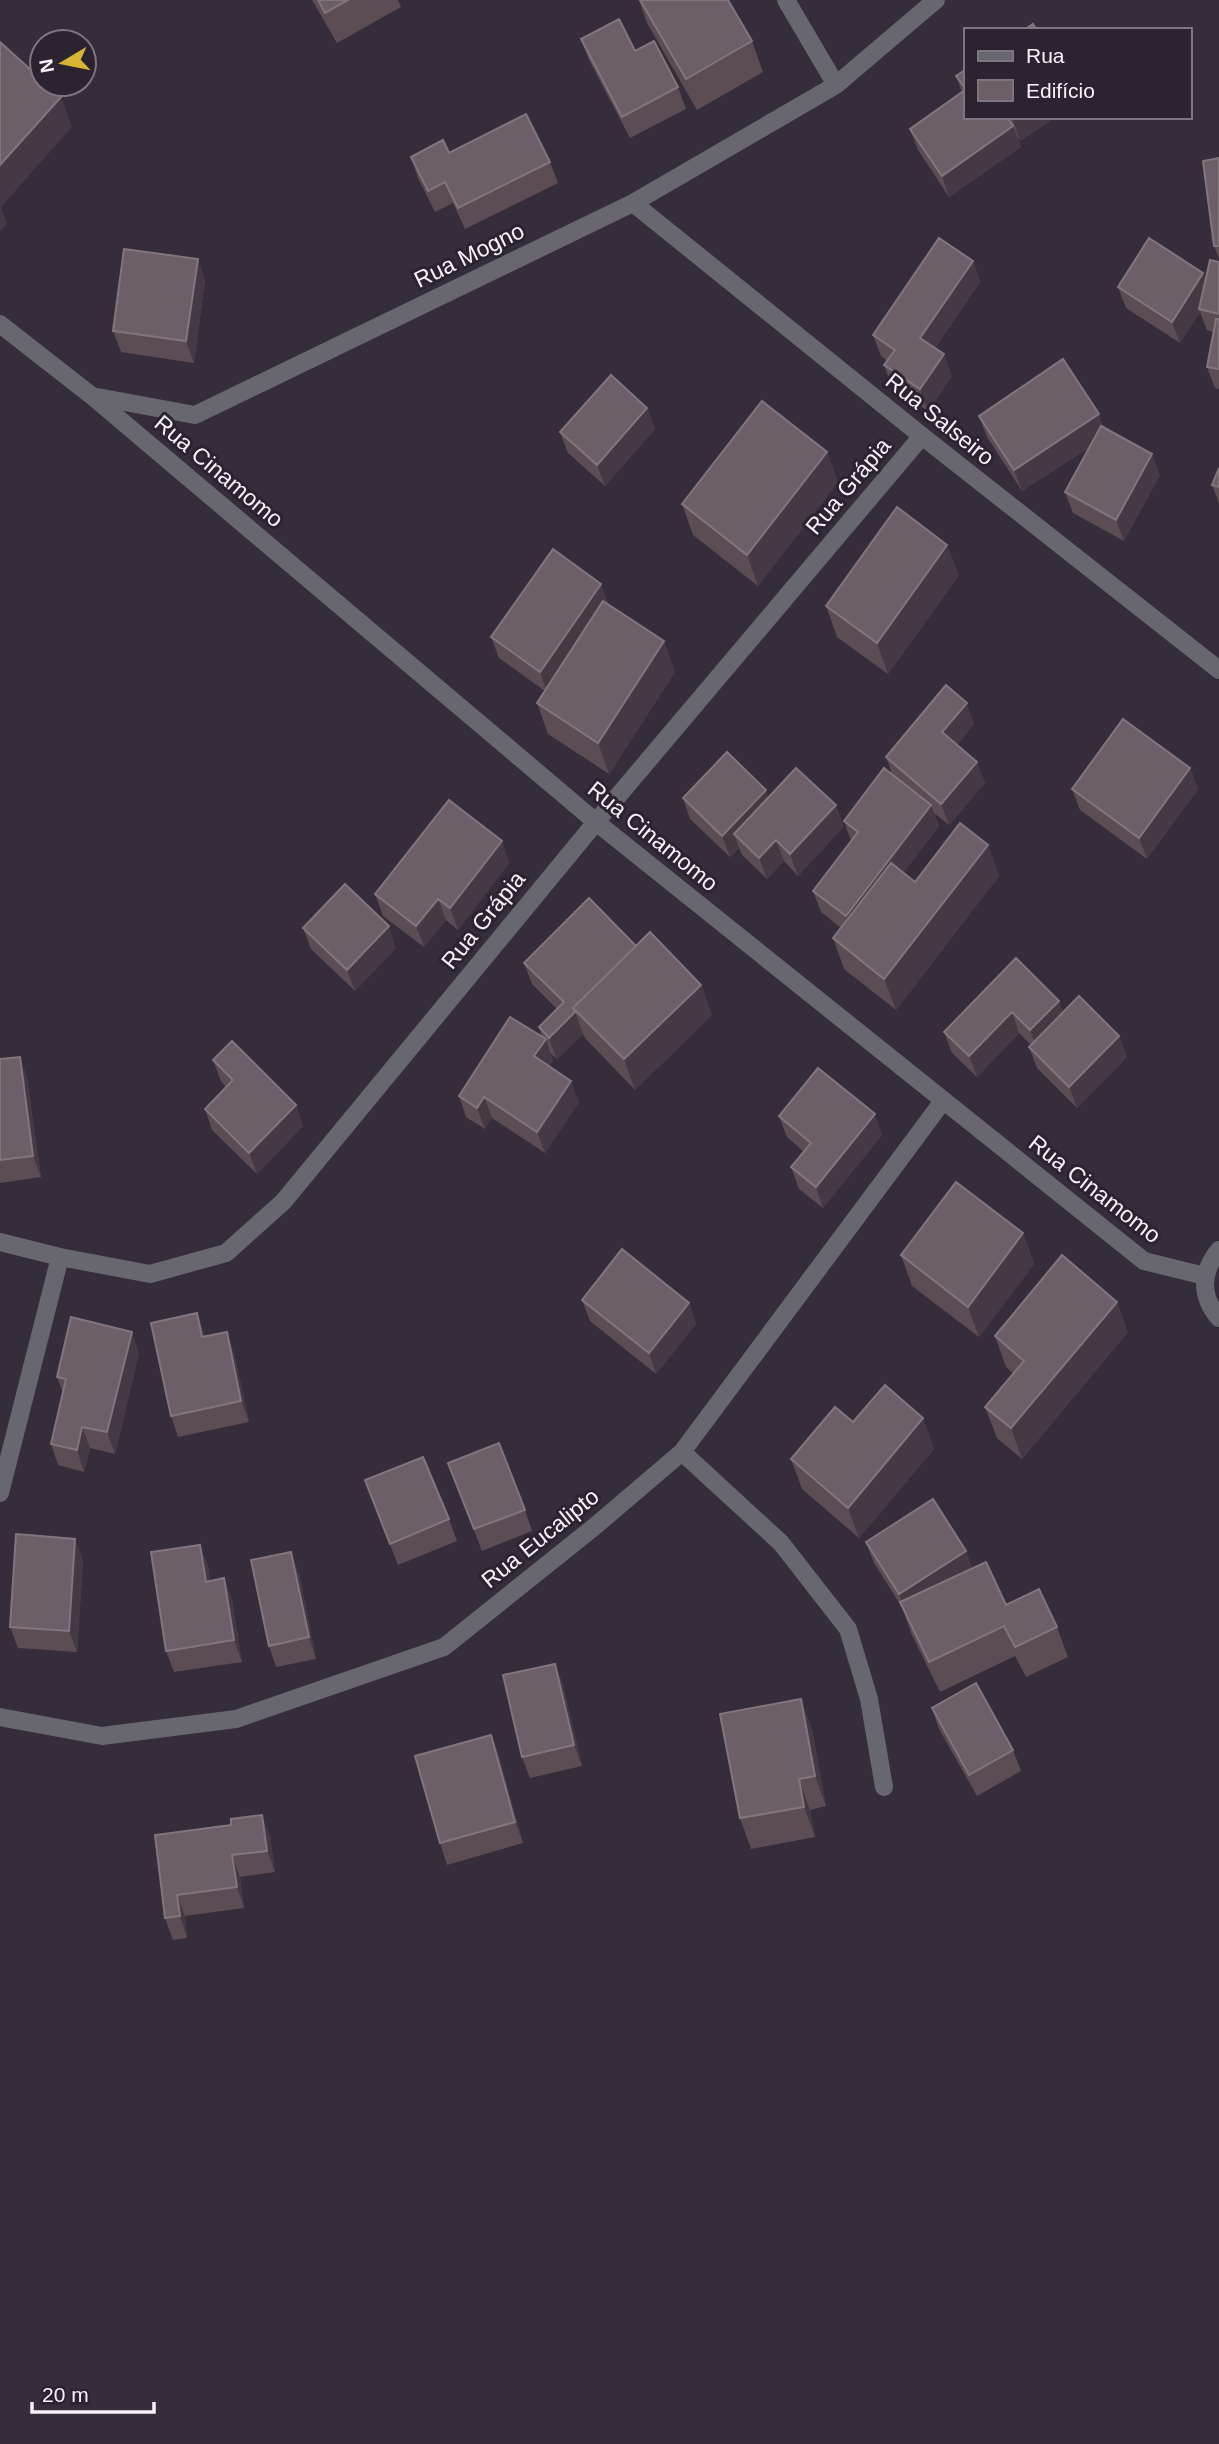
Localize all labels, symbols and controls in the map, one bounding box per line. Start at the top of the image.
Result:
north arrow [28,28,98,98]
legend [964,28,1191,119]
text: Rua [1026,44,1065,67]
text: N [35,57,58,74]
text: Edifício [1026,79,1095,102]
street label: Rua Mogno [410,217,528,293]
street label: Rua Salseiro [881,367,999,471]
street label: Rua Cinamomo [149,410,289,532]
street label: Rua Grápia [800,432,896,539]
street label: Rua Cinamomo [583,776,723,896]
street label: Rua Grápia [436,866,530,974]
street label: Rua Cinamomo [1024,1130,1166,1248]
street label: Rua Eucalipto [476,1483,604,1593]
scale bar [32,2370,154,2414]
text: 20 m [42,2383,89,2406]

